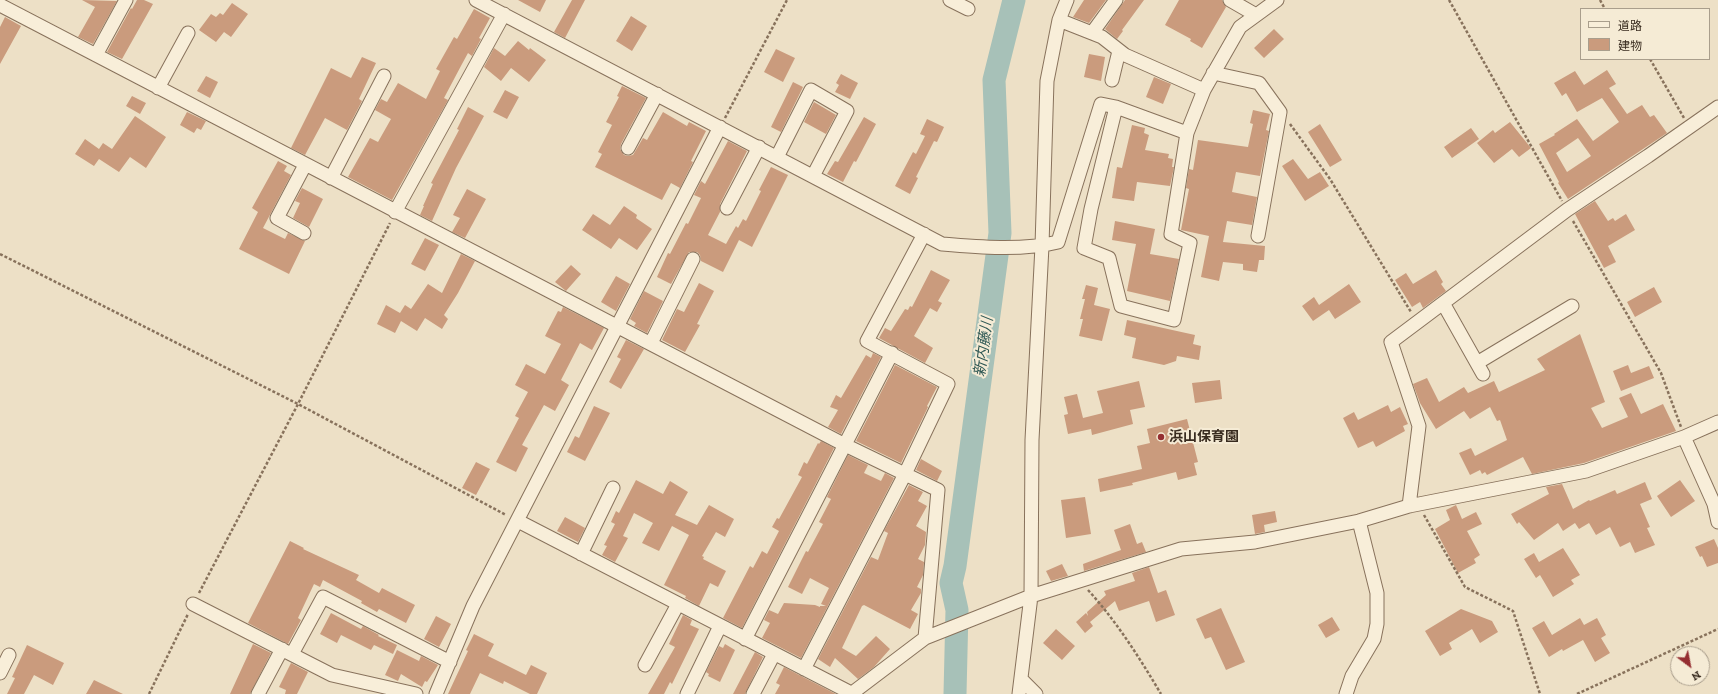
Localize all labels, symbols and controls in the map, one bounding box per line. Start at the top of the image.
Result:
legend [1580,8,1710,60]
text: 道路 [1618,19,1642,33]
text: 建物 [1618,39,1642,53]
water label: 新内藤川 [971,316,997,378]
place label: 浜山保育園 [1169,429,1239,445]
marker: 浜山保育園 [1156,432,1166,442]
north arrow [1670,646,1710,686]
text: N [1689,668,1703,683]

